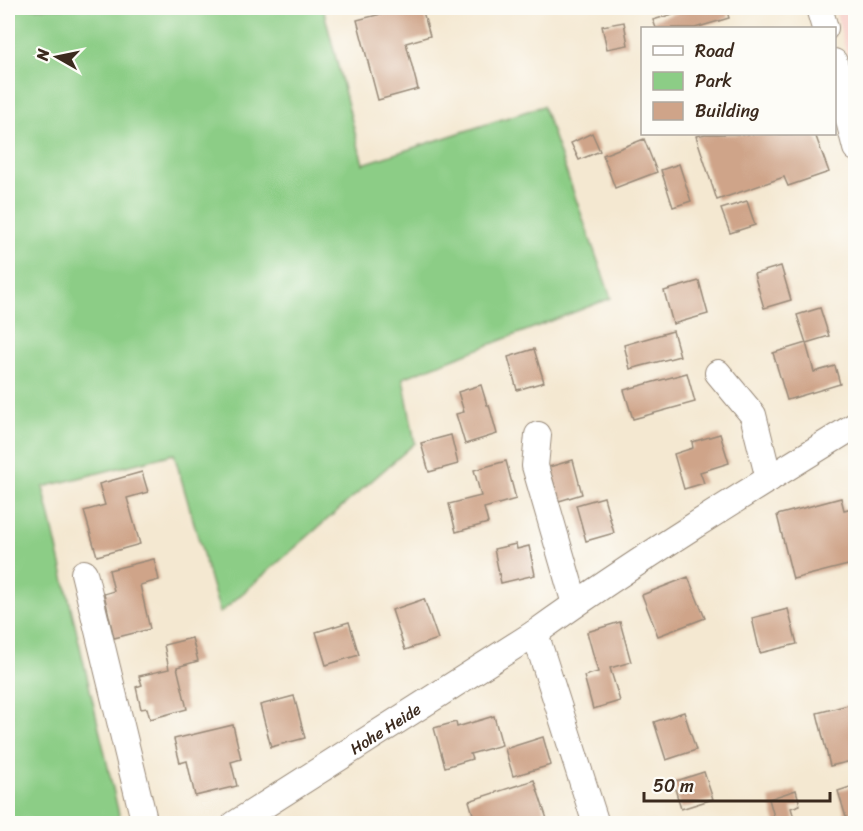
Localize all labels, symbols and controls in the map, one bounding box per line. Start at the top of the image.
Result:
north arrow [27,27,87,87]
legend [641,27,836,135]
text: Road [695,35,735,67]
text: N [27,46,58,63]
text: Park [695,65,732,97]
text: Building [695,95,759,127]
street label: Hohe Heide [343,695,427,762]
scale bar [644,765,830,803]
text: 50 m [653,770,694,802]

